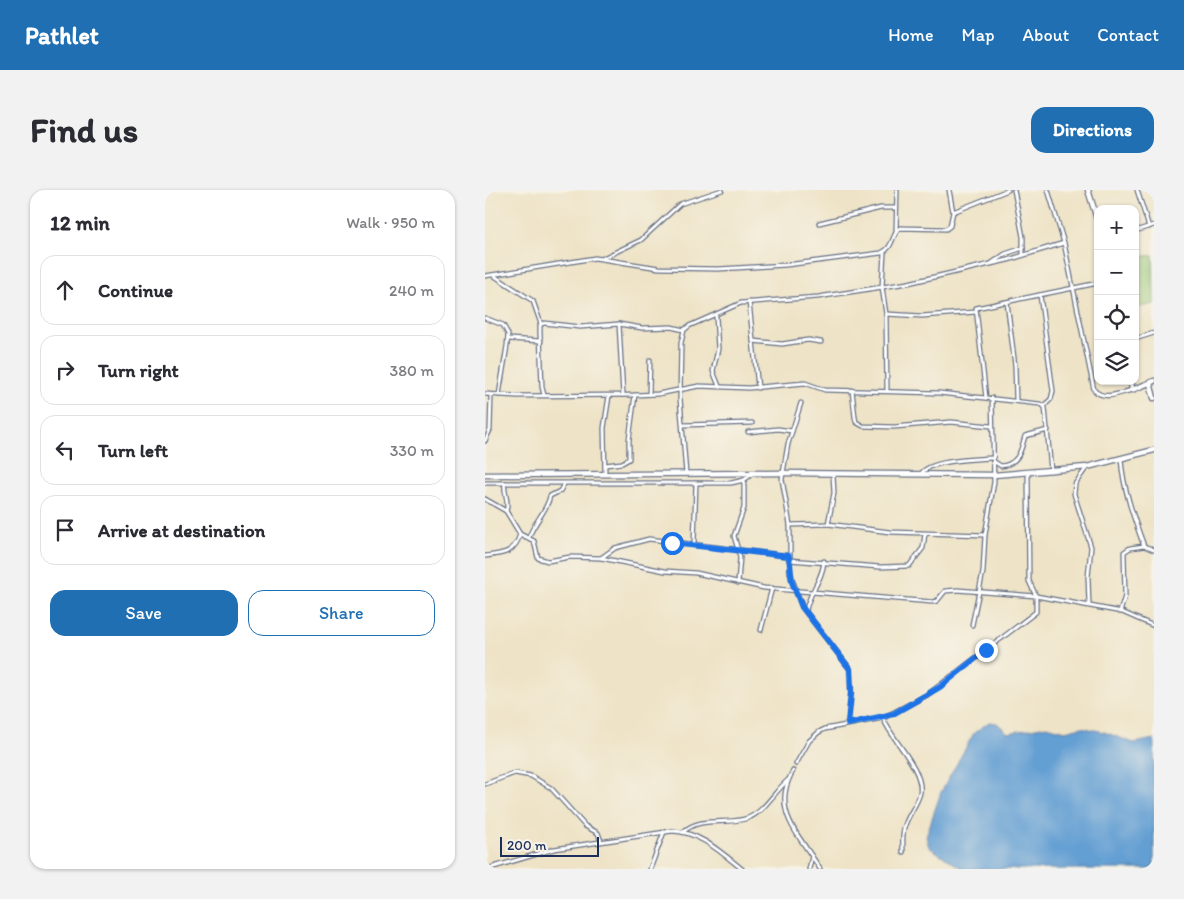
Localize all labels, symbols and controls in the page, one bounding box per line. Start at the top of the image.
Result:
text: Pathlet [25,21,99,50]
text: Home [888,24,934,46]
text: Map [962,24,995,46]
text: About [1023,24,1069,46]
text: Contact [1097,24,1159,46]
button: Directions [1031,107,1154,153]
text: Find us [30,109,138,151]
map controls [1094,205,1139,385]
button: + [1094,205,1139,250]
text: 12 min [50,210,110,235]
text: Walk · 950 m [346,213,435,232]
button: − [1094,250,1139,295]
icon: ahead [51,276,79,304]
text: Continue [98,279,173,302]
text: 240 m [389,281,434,300]
button: locate [1094,295,1139,340]
button: layers [1094,340,1139,385]
icon: right [51,356,79,384]
text: Turn right [98,359,179,382]
text: 380 m [390,361,434,380]
icon: left [51,436,79,464]
text: Turn left [98,439,168,462]
text: 330 m [390,441,434,460]
icon: arrive [51,516,79,544]
text: Arrive at destination [98,519,265,542]
route start [661,532,684,555]
button: Save [50,590,238,636]
button: Share [248,590,435,636]
route end [975,639,998,662]
scale bar [500,834,599,857]
text: 200 m [507,837,547,854]

